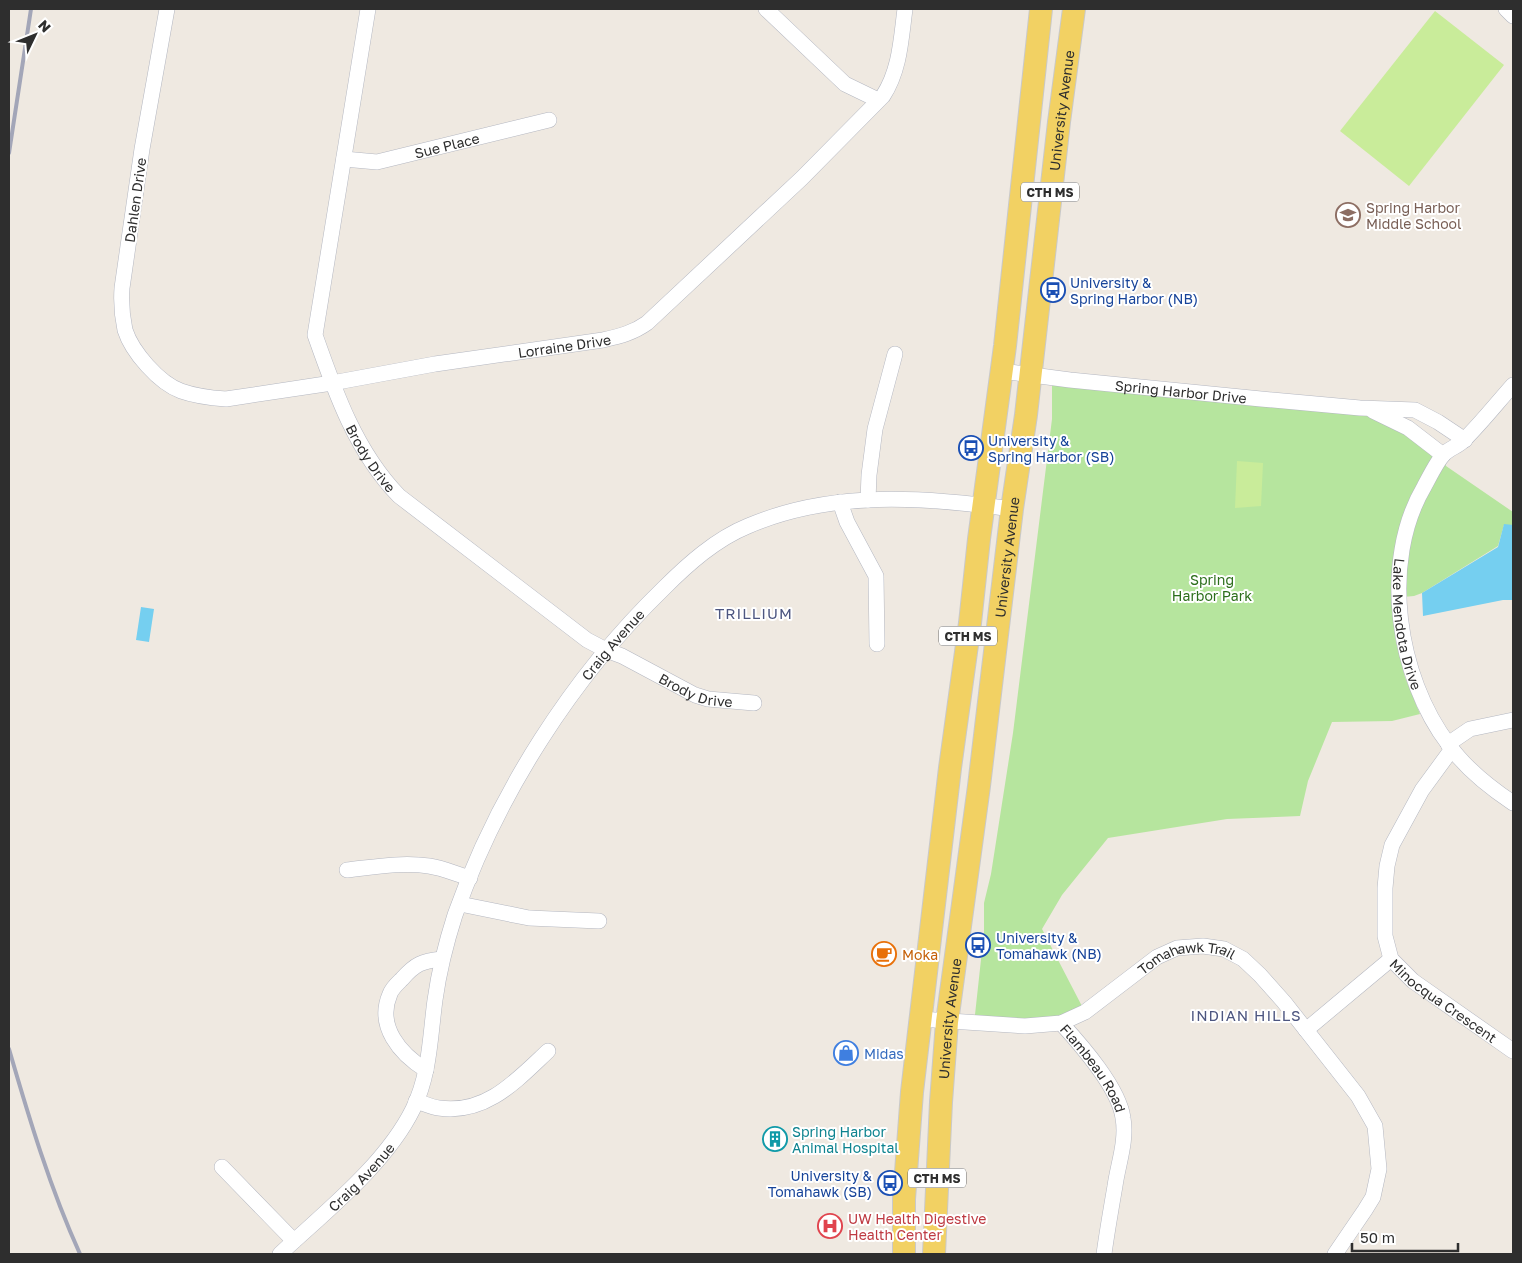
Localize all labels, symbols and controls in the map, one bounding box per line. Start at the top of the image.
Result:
north arrow [10,10,60,60]
text: N [35,16,55,35]
street label: University Avenue [1045,49,1077,172]
street label: Sue Place [413,129,481,161]
street label: Dahlen Drive [121,156,149,244]
road number: CTH MS [1021,182,1079,202]
place label: Spring Harbor Middle School [1366,199,1461,232]
school or university icon: Spring Harbor Middle School [1335,202,1361,228]
place label: University & Spring Harbor (NB) [1070,274,1198,307]
bus stop icon: University & Spring Harbor (NB) [1040,277,1066,303]
street label: Lorraine Drive [517,330,613,361]
street label: Spring Harbor Drive [1114,376,1248,406]
street label: Brody Drive [343,421,400,495]
place label: University & Spring Harbor (SB) [988,432,1114,465]
bus stop icon: University & Spring Harbor (SB) [958,435,984,461]
street label: University Avenue [991,496,1022,619]
street label: Lake Mendota Drive [1390,558,1426,692]
park label: Spring Harbor Park [1172,571,1252,604]
district label: TRILLIUM [715,604,793,622]
street label: Craig Avenue [577,605,647,683]
road number: CTH MS [939,626,997,646]
street label: Brody Drive [656,669,733,710]
place label: University & Tomahawk (NB) [996,929,1102,962]
bus stop icon: University & Tomahawk (NB) [965,932,991,958]
street label: Tomahawk Trail [1134,937,1239,977]
cafe icon: Moka [871,941,897,967]
place label: Moka [902,946,938,963]
street label: Minocqua Crescent [1387,955,1500,1046]
street label: University Avenue [934,957,964,1080]
district label: INDIAN HILLS [1190,1006,1302,1024]
street label: Flambeau Road [1057,1020,1130,1114]
shop icon: Midas [833,1040,859,1066]
place label: Midas [864,1045,904,1062]
place label: Spring Harbor Animal Hospital [792,1123,899,1156]
building icon: Spring Harbor Animal Hospital [762,1126,788,1152]
street label: Craig Avenue [324,1139,397,1215]
place label: University & Tomahawk (SB) [768,1167,873,1200]
road number: CTH MS [908,1168,966,1188]
bus stop icon: University & Tomahawk (SB) [877,1170,903,1196]
place label: UW Health Digestive Health Center [848,1210,986,1243]
hospital icon: UW Health Digestive Health Center [817,1213,843,1239]
scale bar [1352,1220,1458,1252]
text: 50 m [1360,1228,1395,1246]

